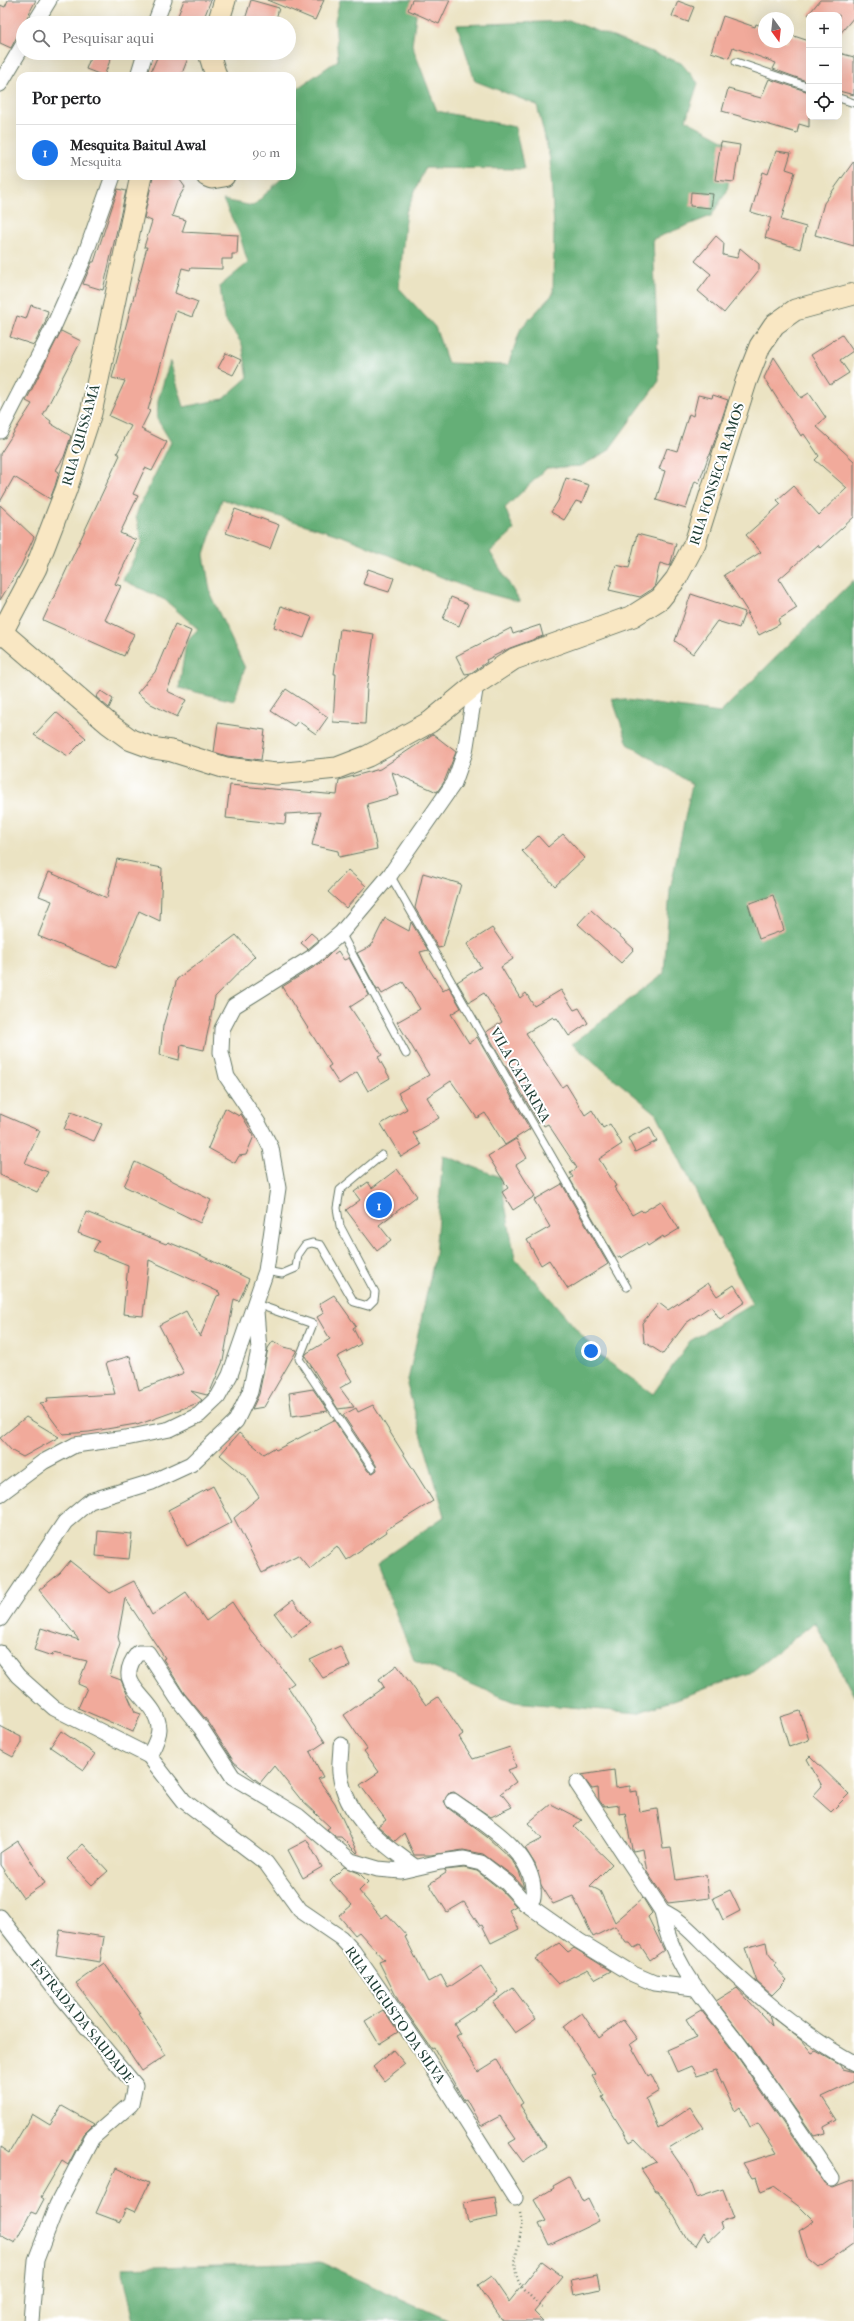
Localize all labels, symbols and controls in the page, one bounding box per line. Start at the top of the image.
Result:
north arrow [758,12,794,48]
map controls [806,12,842,120]
button: + [806,12,842,48]
search box [16,16,296,60]
icon: search [30,27,52,49]
text: Pesquisar aqui [62,29,154,47]
button: − [806,48,842,84]
button: locate [806,84,842,120]
text: Por perto [32,88,101,108]
text: Mesquita Baitul Awal [70,136,206,154]
text: 1 [43,145,47,160]
text: 90 m [252,145,280,160]
text: Mesquita [70,154,121,169]
street label: RUA QUISSAMÃ [58,381,104,488]
street label: RUA FONSECA RAMOS [686,401,748,547]
street label: VILA CATARINA [485,1024,555,1126]
pin: 1 [366,1190,392,1220]
your location [581,1341,601,1361]
street label: RUA AUGUSTO DA SILVA [341,1943,449,2088]
street label: ESTRADA DA SAUDADE [27,1956,138,2087]

